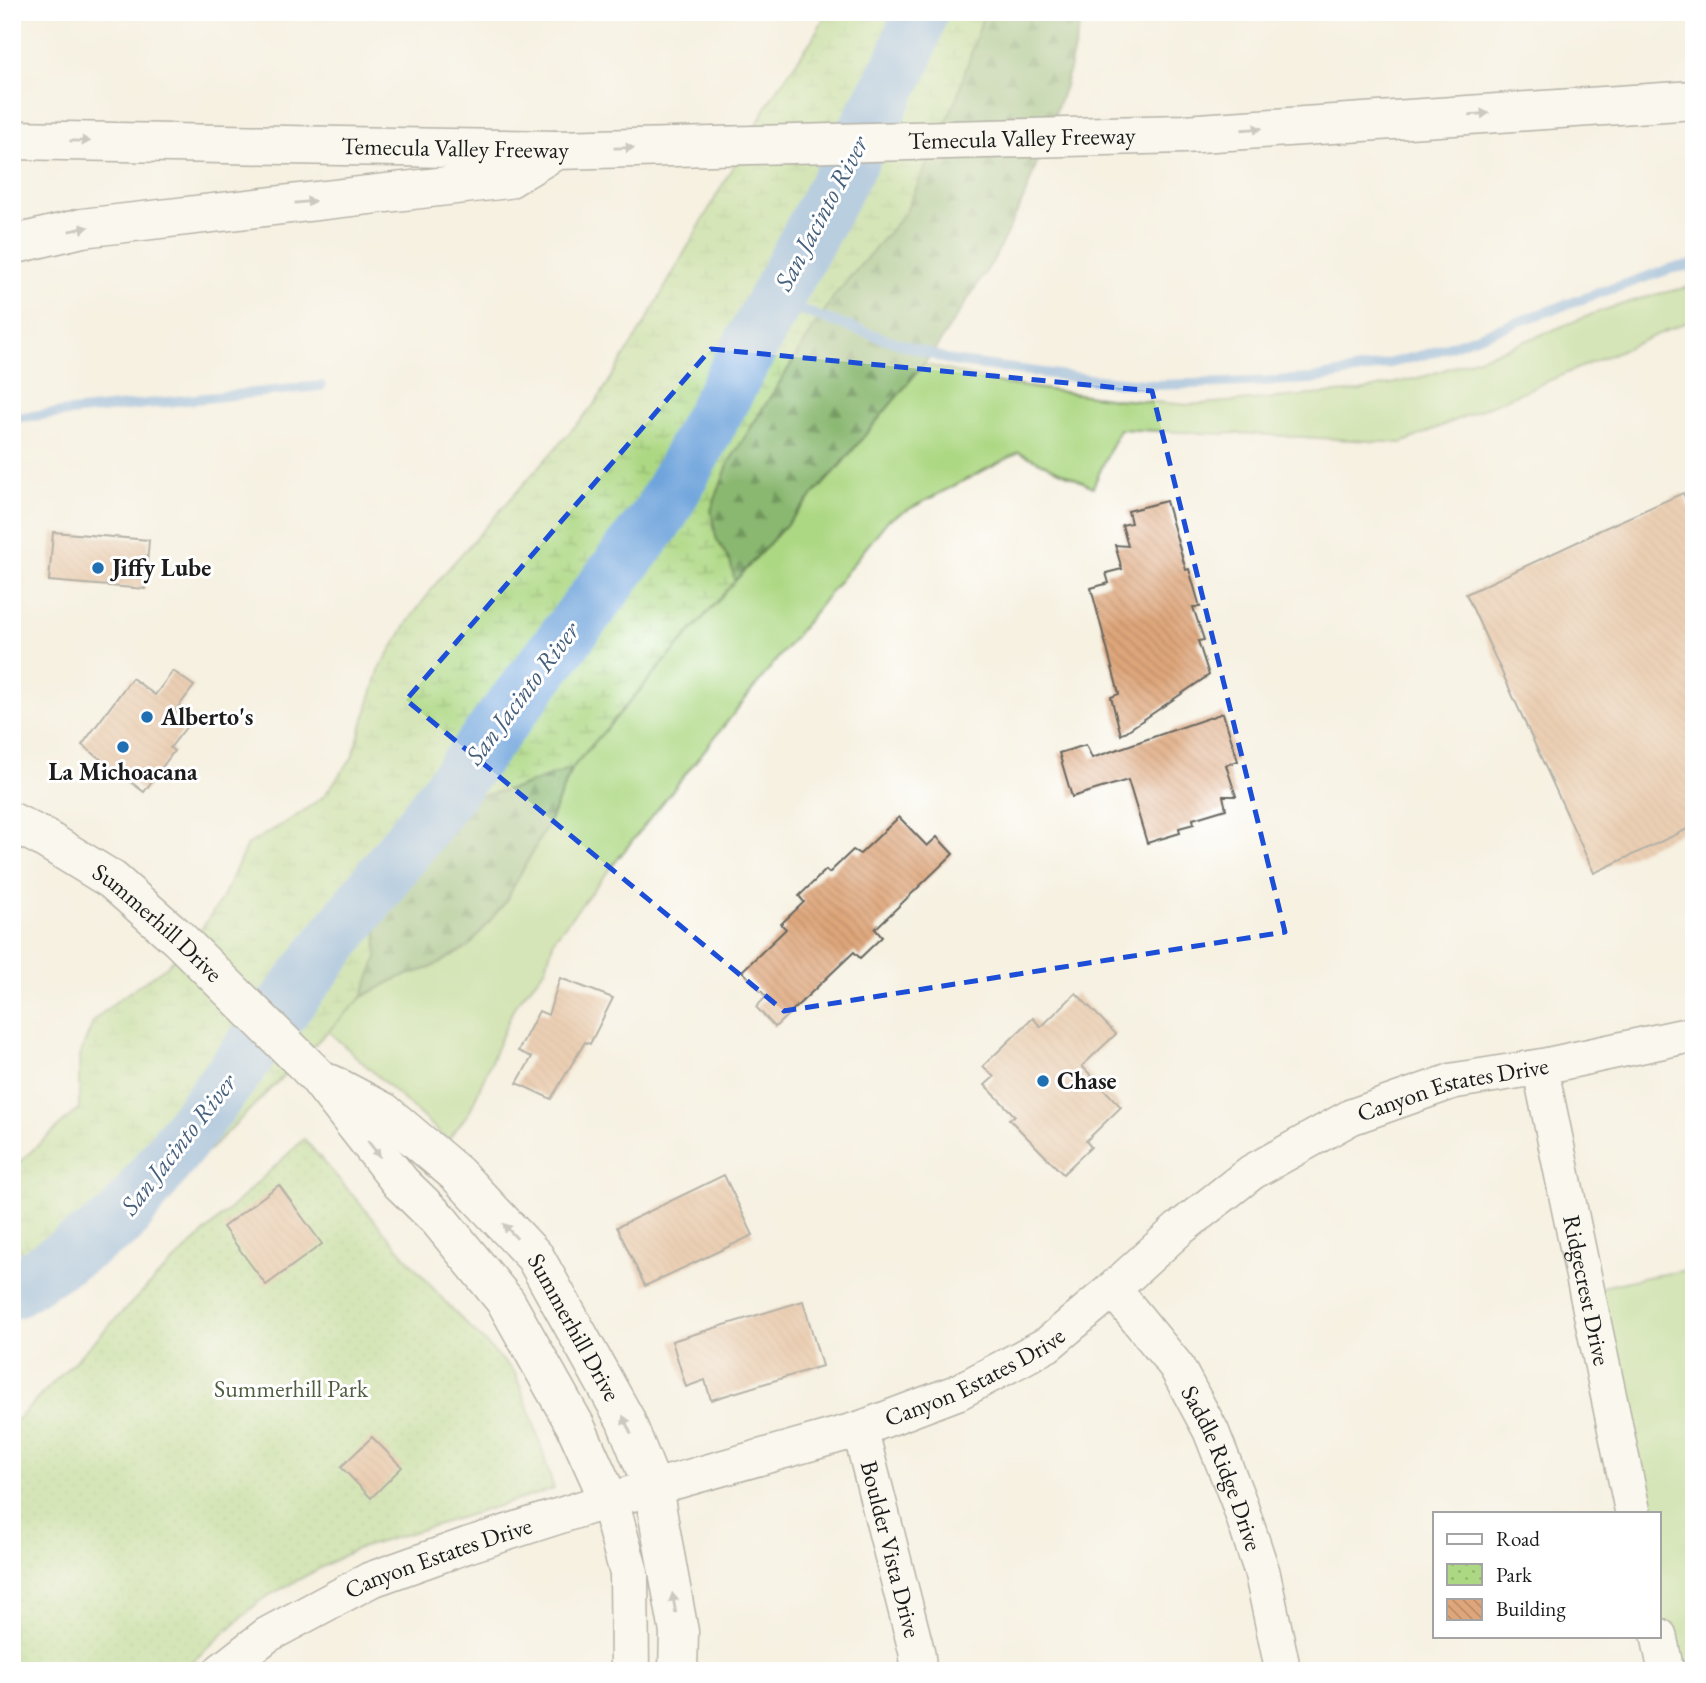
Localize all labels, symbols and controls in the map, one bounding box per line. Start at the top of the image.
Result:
one-way arrow [1468,109,1490,120]
street label: Temecula Valley Freeway [908,119,1136,156]
one-way arrow [1241,124,1263,135]
water label: San Jacinto River [766,129,877,297]
street label: Temecula Valley Freeway [341,130,570,165]
one-way arrow [70,135,92,147]
one-way arrow [614,143,636,154]
one-way arrow [294,197,316,208]
one-way arrow [68,224,90,235]
place label: Jiffy Lube [110,552,211,584]
marker: Jiffy Lube [90,560,106,576]
water label: San Jacinto River [457,614,588,772]
place label: Alberto's [160,701,253,732]
marker: Alberto's [139,709,155,725]
marker: La Michoacana [115,739,131,755]
place label: La Michoacana [48,756,198,787]
street label: Summerhill Drive [87,856,230,989]
street label: Canyon Estates Drive [1353,1050,1551,1129]
place label: Chase [1057,1065,1117,1096]
water label: San Jacinto River [112,1066,245,1222]
marker: Chase [1035,1073,1051,1089]
one-way arrow [367,1140,381,1158]
street label: Ridgecrest Drive [1556,1212,1618,1368]
one-way arrow [503,1223,519,1240]
street label: Summerhill Drive [521,1248,628,1406]
street label: Canyon Estates Drive [880,1320,1071,1433]
park label: Summerhill Park [214,1373,369,1404]
street label: Saddle Ridge Drive [1174,1380,1270,1555]
one-way arrow [621,1414,632,1435]
street label: Boulder Vista Drive [854,1457,928,1641]
street label: Canyon Estates Drive [339,1510,536,1606]
legend [1433,1512,1660,1638]
text: Road [1496,1525,1540,1552]
text: Park [1496,1561,1533,1588]
one-way arrow [668,1592,679,1614]
text: Building [1496,1595,1566,1622]

